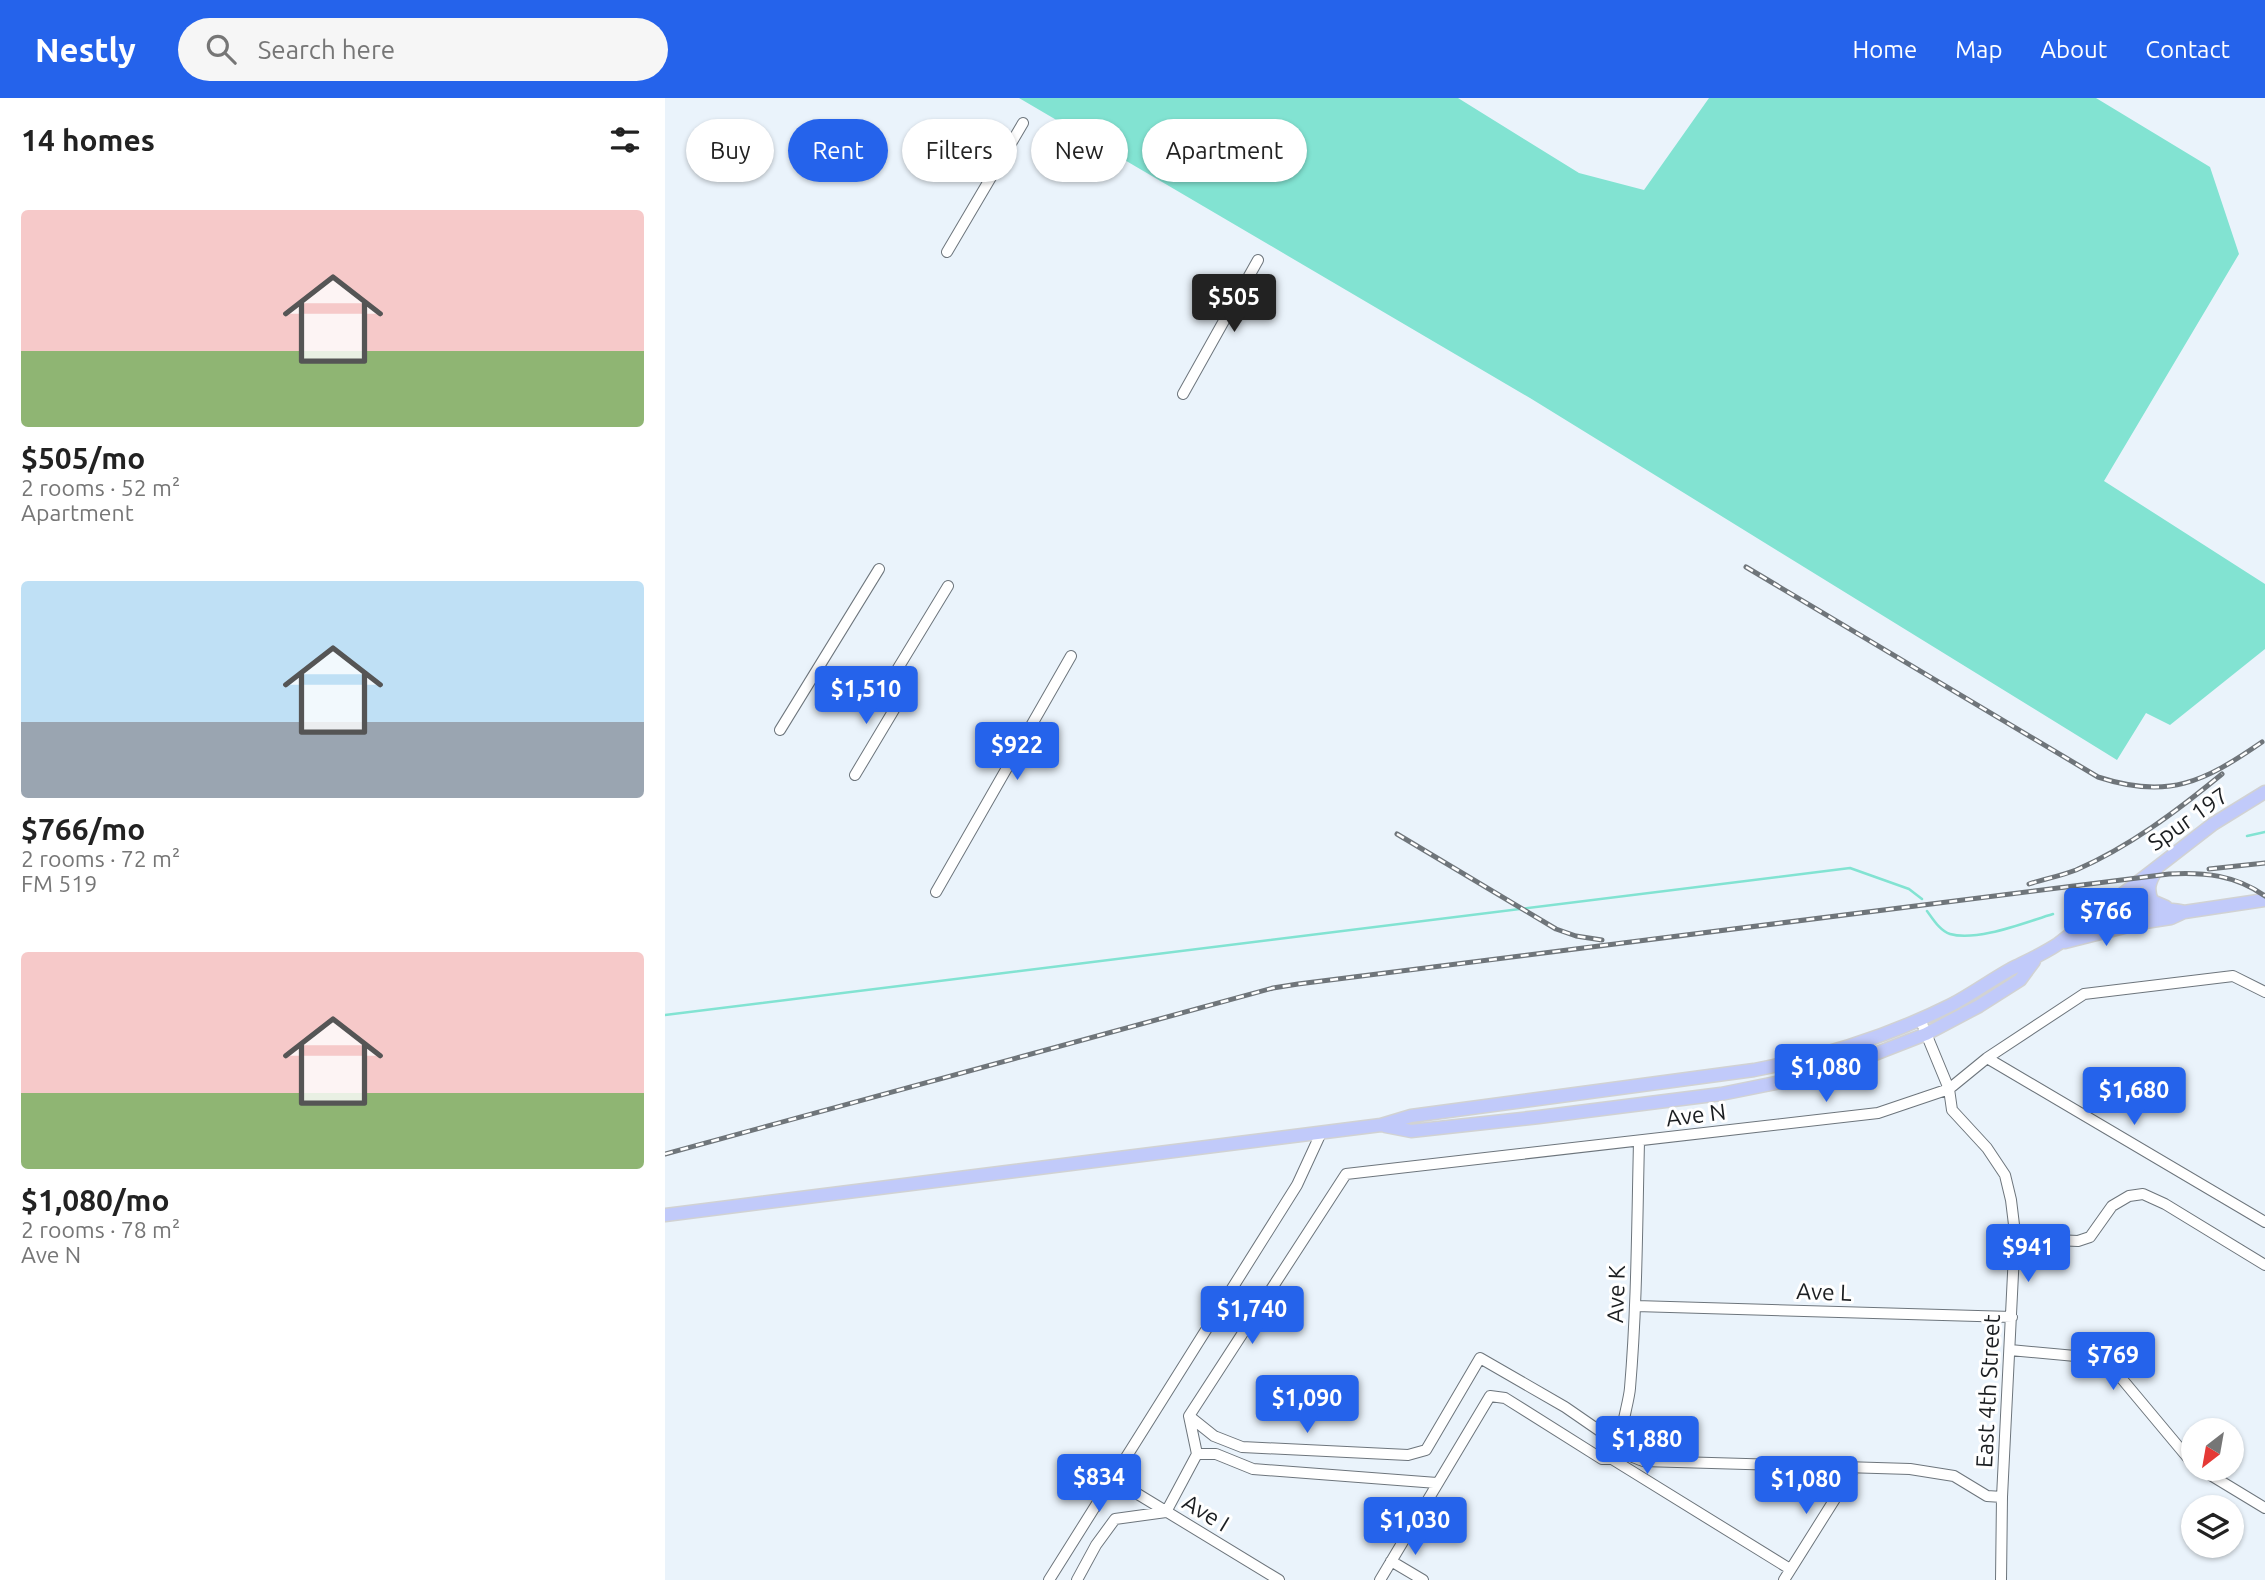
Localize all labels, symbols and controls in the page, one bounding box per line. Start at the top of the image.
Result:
search box [178,18,668,81]
icon: search [202,30,240,68]
text: Nestly [35,31,136,68]
text: Search here [258,35,395,64]
text: Home [1852,36,1917,63]
text: Map [1955,36,2002,63]
text: About [2040,36,2107,63]
text: Contact [2145,36,2230,63]
chip: Buy [686,119,774,182]
chip: Rent [788,119,888,182]
chip: Filters [902,119,1017,182]
chip: New [1031,119,1128,182]
chip: Apartment [1142,119,1307,182]
icon: filters [606,121,644,159]
text: 14 homes [21,123,155,157]
icon: home [270,256,396,382]
pin: $505 [1193,274,1275,334]
text: $505 [1208,284,1260,309]
text: $505/mo [21,441,145,475]
text: 2 rooms · 52 m² [21,475,180,500]
text: Apartment [21,500,134,525]
icon: home [270,627,396,753]
pin: $1,510 [809,666,923,726]
text: $1,510 [831,676,901,701]
pin: $922 [976,722,1058,782]
text: $922 [991,732,1043,757]
street label: Spur 197 [2143,782,2232,855]
text: $766/mo [21,812,145,846]
text: 2 rooms · 72 m² [21,846,180,871]
text: FM 519 [21,871,97,896]
pin: $766 [2065,888,2147,948]
text: $766 [2080,898,2132,923]
icon: home [270,998,396,1124]
pin: $1,080 [1769,1044,1883,1104]
text: $1,080 [1791,1054,1861,1079]
pin: $1,680 [2077,1068,2191,1127]
text: $1,680 [2099,1077,2169,1102]
street label: Ave N [1665,1098,1727,1131]
text: $1,080/mo [21,1183,170,1217]
text: 2 rooms · 78 m² [21,1217,180,1242]
pin: $941 [1987,1224,2069,1284]
text: $941 [2002,1234,2054,1259]
text: Ave N [21,1242,81,1267]
street label: Ave K [1602,1265,1629,1323]
street label: Ave L [1796,1278,1852,1305]
pin: $1,740 [1195,1286,1309,1346]
text: $1,740 [1217,1296,1287,1321]
street label: East 4th Street [1971,1314,2004,1468]
pin: $769 [2072,1332,2154,1392]
text: $769 [2087,1342,2139,1367]
pin: $1,090 [1250,1376,1364,1435]
text: $1,090 [1272,1385,1342,1410]
pin: $1,880 [1590,1416,1704,1476]
north arrow [2181,1418,2243,1480]
map controls [2181,1418,2244,1558]
text: $1,880 [1612,1426,1682,1451]
pin: $834 [1058,1454,1140,1514]
pin: $1,080 [1749,1456,1863,1516]
text: $834 [1073,1464,1125,1489]
text: $1,080 [1771,1466,1841,1491]
street label: Ave I [1179,1489,1234,1536]
button: layers [2181,1495,2244,1558]
pin: $1,030 [1358,1498,1472,1557]
text: $1,030 [1380,1507,1450,1532]

